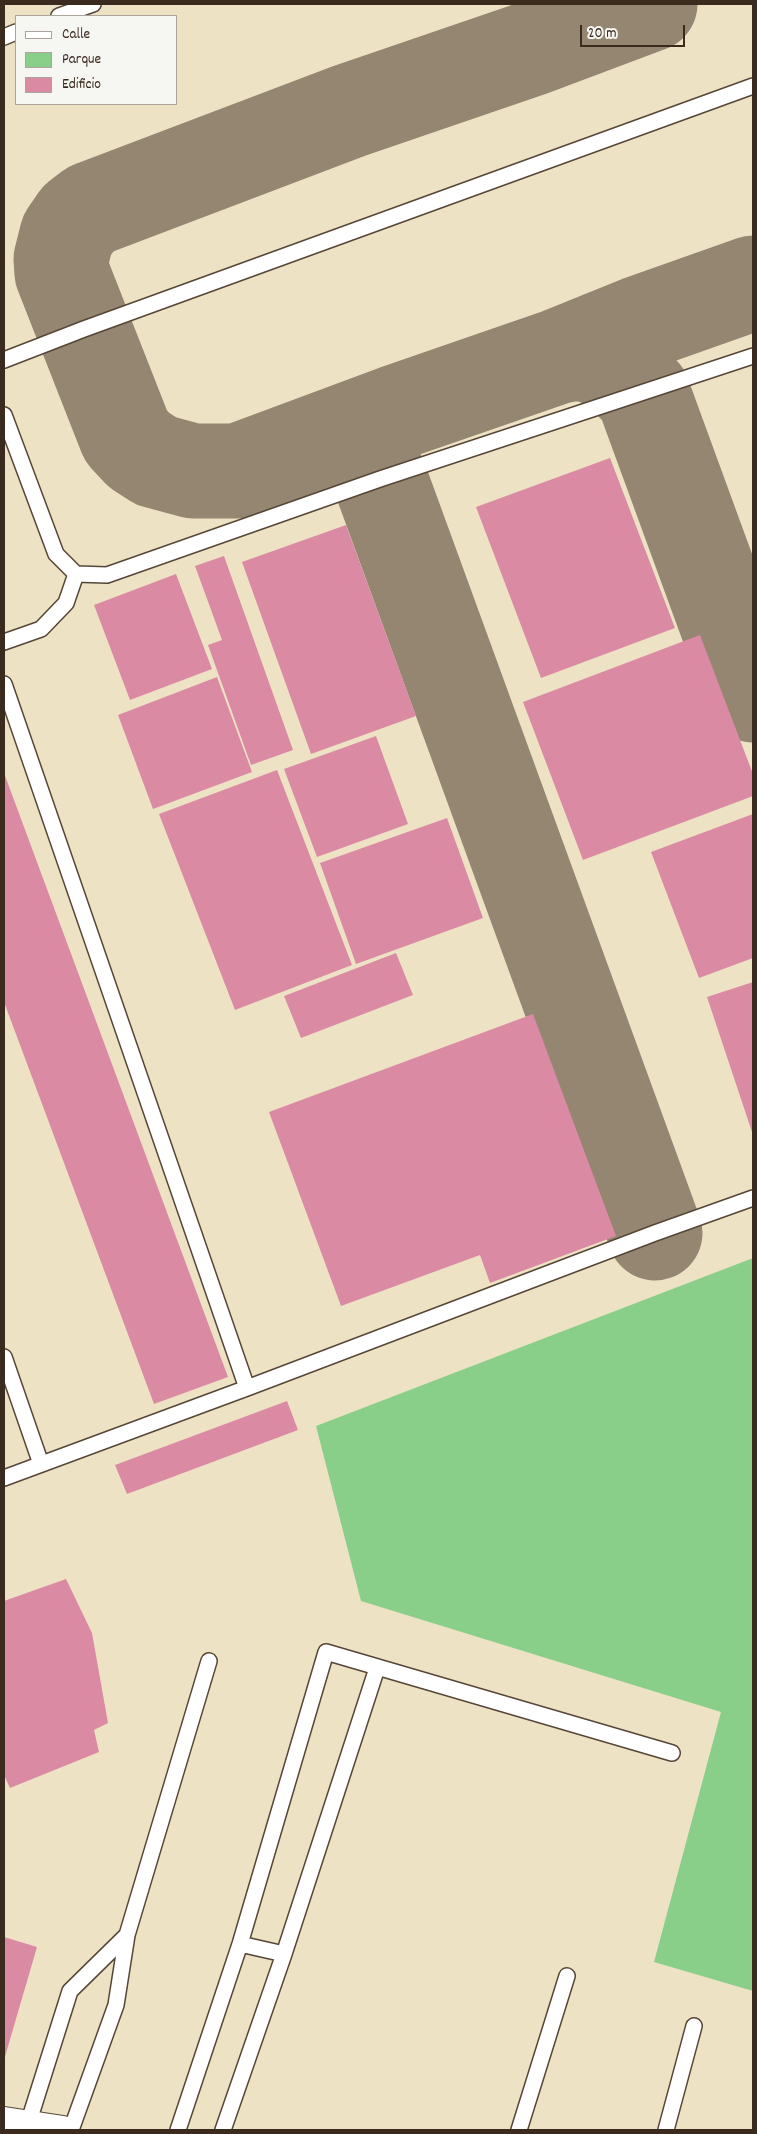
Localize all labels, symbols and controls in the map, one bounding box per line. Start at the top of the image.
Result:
legend [15,15,178,105]
scale bar [582,15,687,47]
text: 20 m [588,23,616,45]
text: Calle [62,24,90,46]
text: Parque [62,49,101,71]
text: Edificio [62,74,101,96]

